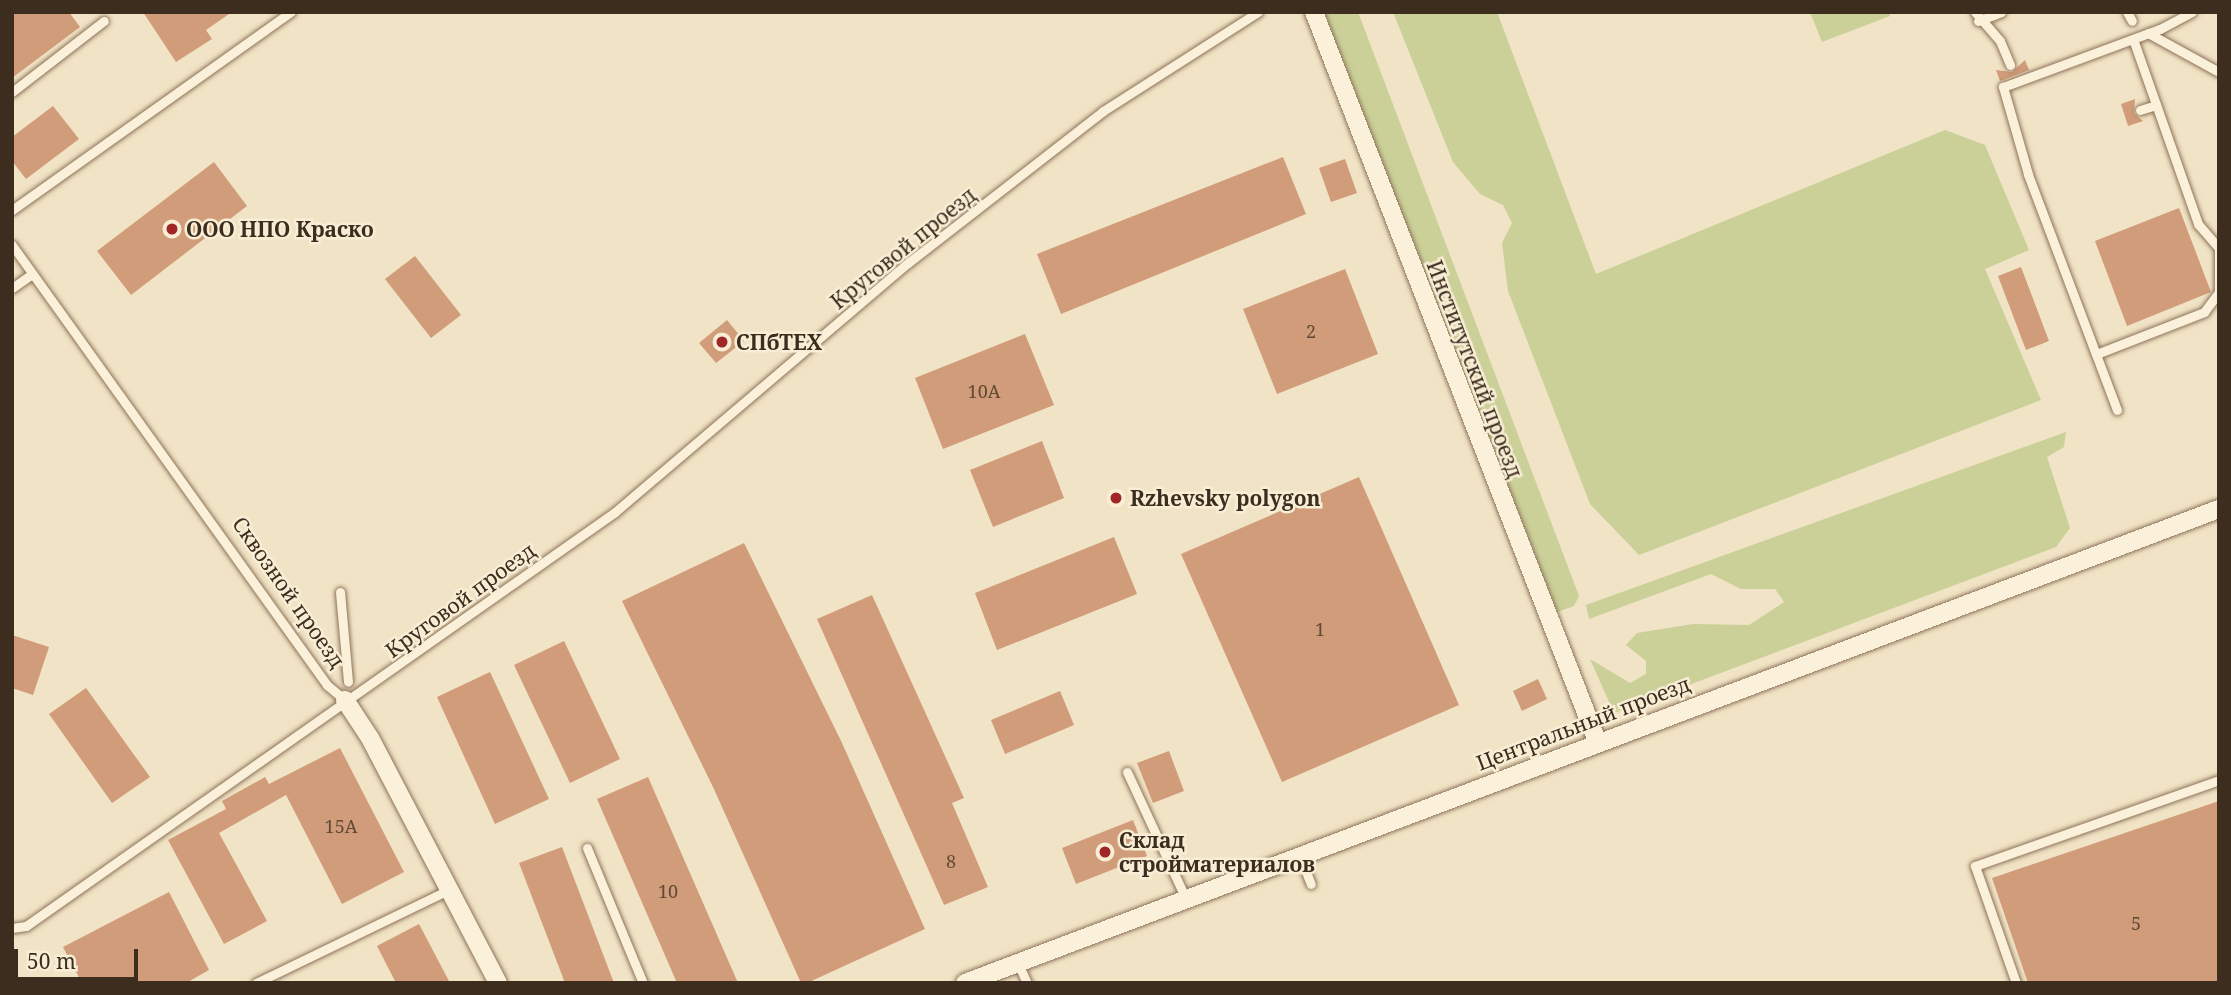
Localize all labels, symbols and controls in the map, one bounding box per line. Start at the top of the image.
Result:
street label: Круговой проезд [825,182,981,314]
place label: ООО НПО Краско [186,216,374,242]
marker: ООО НПО Краско [164,221,180,237]
street label: Институтский проезд [1422,257,1528,481]
house number: 2 [1306,320,1316,342]
place label: СПбТЕХ [736,329,822,355]
marker: СПбТЕХ [714,334,730,350]
house number: 10А [968,380,1000,402]
place label: Rzhevsky polygon [1130,485,1321,511]
marker: Rzhevsky polygon [1108,490,1124,506]
street label: Сквозной проезд [228,512,350,672]
street label: Круговой проезд [380,537,540,663]
house number: 1 [1315,618,1325,640]
street label: Центральный проезд [1473,671,1693,775]
house number: 15А [325,815,357,837]
place label: Склад стройматериалов [1119,827,1315,877]
marker: Склад стройматериалов [1097,844,1113,860]
house number: 8 [946,850,956,872]
house number: 10 [658,880,678,902]
house number: 5 [2131,912,2141,934]
scale bar [18,936,142,980]
text: 50 m [27,947,76,975]

